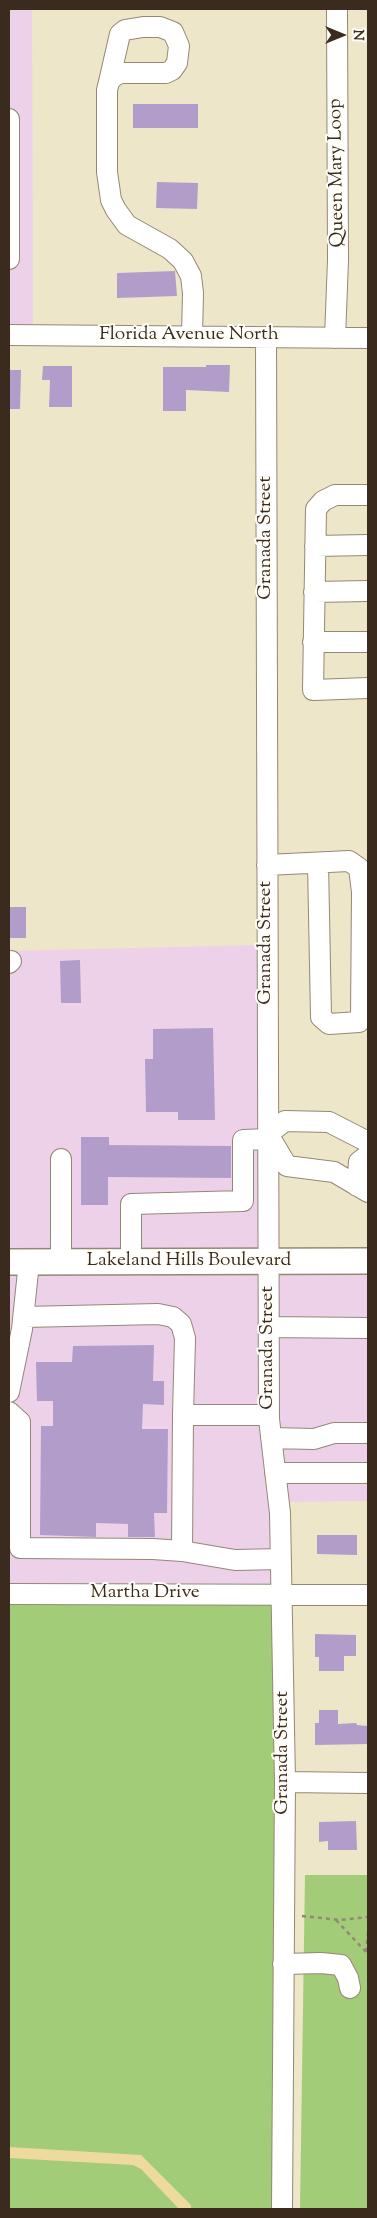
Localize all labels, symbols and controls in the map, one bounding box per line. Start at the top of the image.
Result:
north arrow [317,10,367,60]
text: N [347,29,367,41]
street label: Queen Mary Loop [325,98,351,248]
street label: Florida Avenue North [99,325,279,347]
street label: Granada Street [256,476,278,600]
street label: Granada Street [256,881,278,1005]
street label: Lakeland Hills Boulevard [87,1251,291,1273]
street label: Granada Street [258,1286,280,1410]
street label: Martha Drive [90,1583,200,1605]
street label: Granada Street [273,1691,295,1815]

